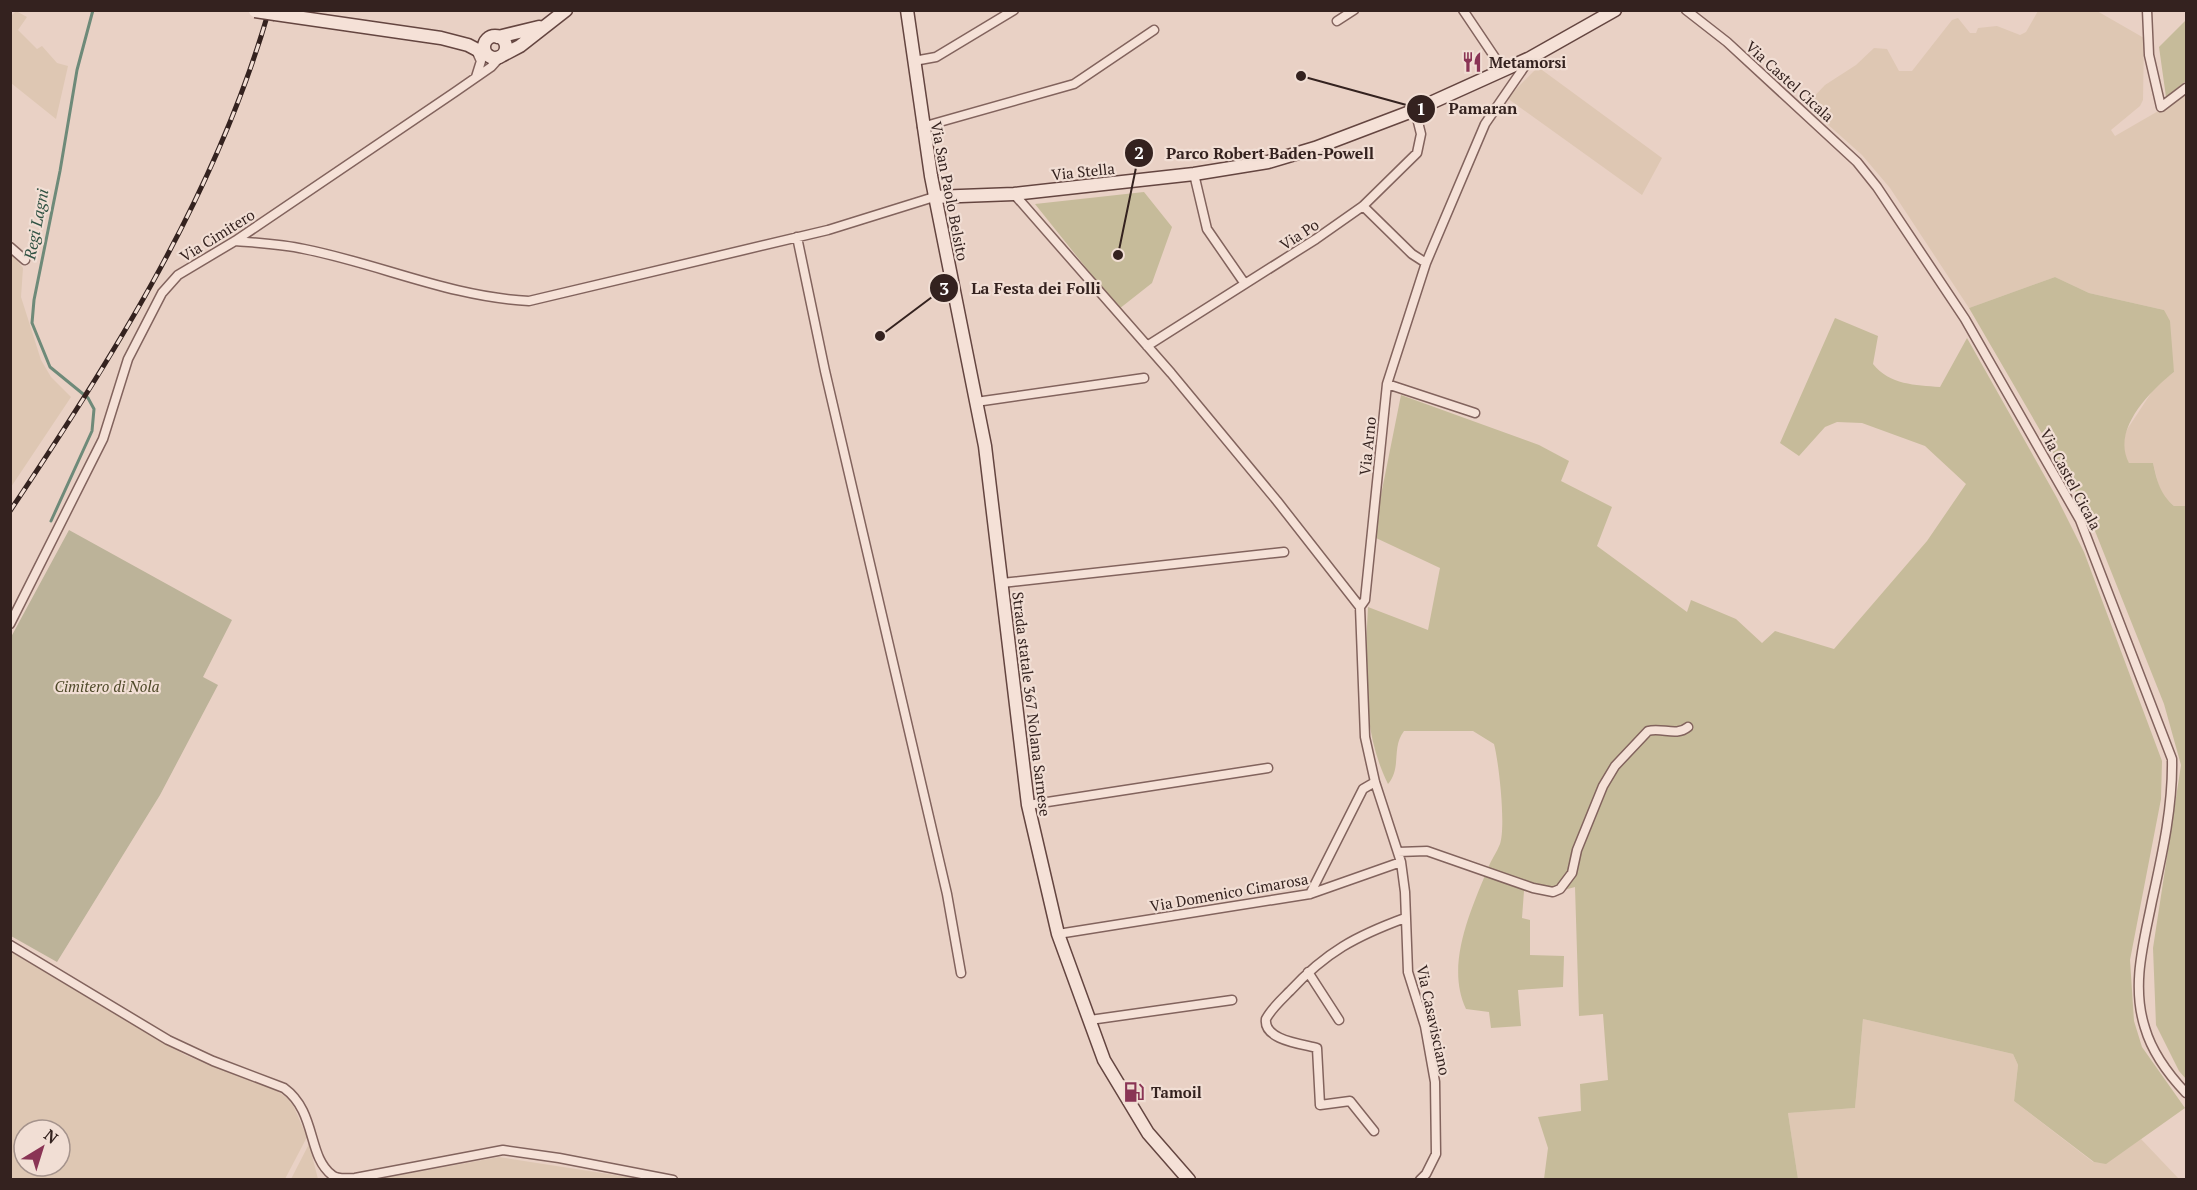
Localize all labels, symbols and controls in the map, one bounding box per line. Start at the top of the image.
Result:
street label: Via Castel Cicala [1742,36,1839,126]
restaurant icon: Metamorsi [1460,50,1484,74]
place label: Metamorsi [1489,52,1566,72]
callout: Pamaran [1406,92,1529,126]
text: 1 [1416,96,1426,120]
text: Pamaran [1449,97,1518,119]
street label: Via San Paolo Belsito [927,120,973,262]
callout: Parco Robert Baden-Powell [1124,136,1386,170]
text: 2 [1134,140,1144,164]
text: Parco Robert Baden-Powell [1166,142,1374,164]
street label: Via Stella [1050,158,1116,184]
water label: Regi Lagni [18,186,54,262]
street label: Via Cimitero [176,204,258,266]
street label: Via Po [1276,214,1322,254]
callout: La Festa dei Folli [929,271,1112,305]
text: 3 [939,276,949,300]
text: La Festa dei Folli [971,277,1101,299]
street label: Via Arno [1354,416,1380,476]
street label: Via Castel Cicala [2036,425,2106,533]
street label: Strada statale 367 Nolana Sarnese [1008,591,1056,817]
park label: Cimitero di Nola [54,676,160,696]
street label: Via Domenico Cimarosa [1148,868,1310,916]
street label: Via Casavisciano [1413,963,1455,1077]
fuel station icon: Tamoil [1122,1080,1146,1104]
place label: Tamoil [1151,1082,1202,1102]
north arrow [12,1118,72,1178]
text: N [40,1124,63,1149]

